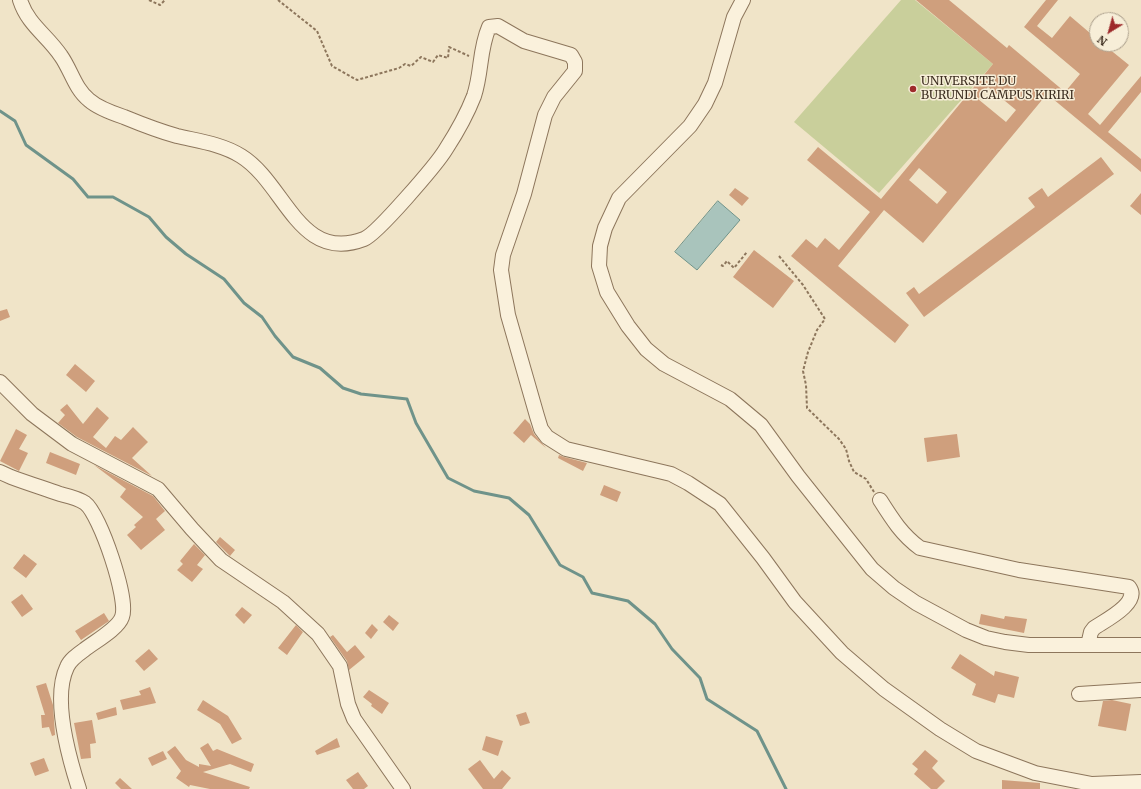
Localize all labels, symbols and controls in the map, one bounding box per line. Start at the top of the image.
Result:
north arrow [1089,12,1129,52]
text: N [1095,33,1110,49]
place label: UNIVERSITE DU BURUNDI CAMPUS KIRIRI [921,75,1074,103]
marker: UNIVERSITE DU BURUNDI CAMPUS KIRIRI [908,84,918,94]

